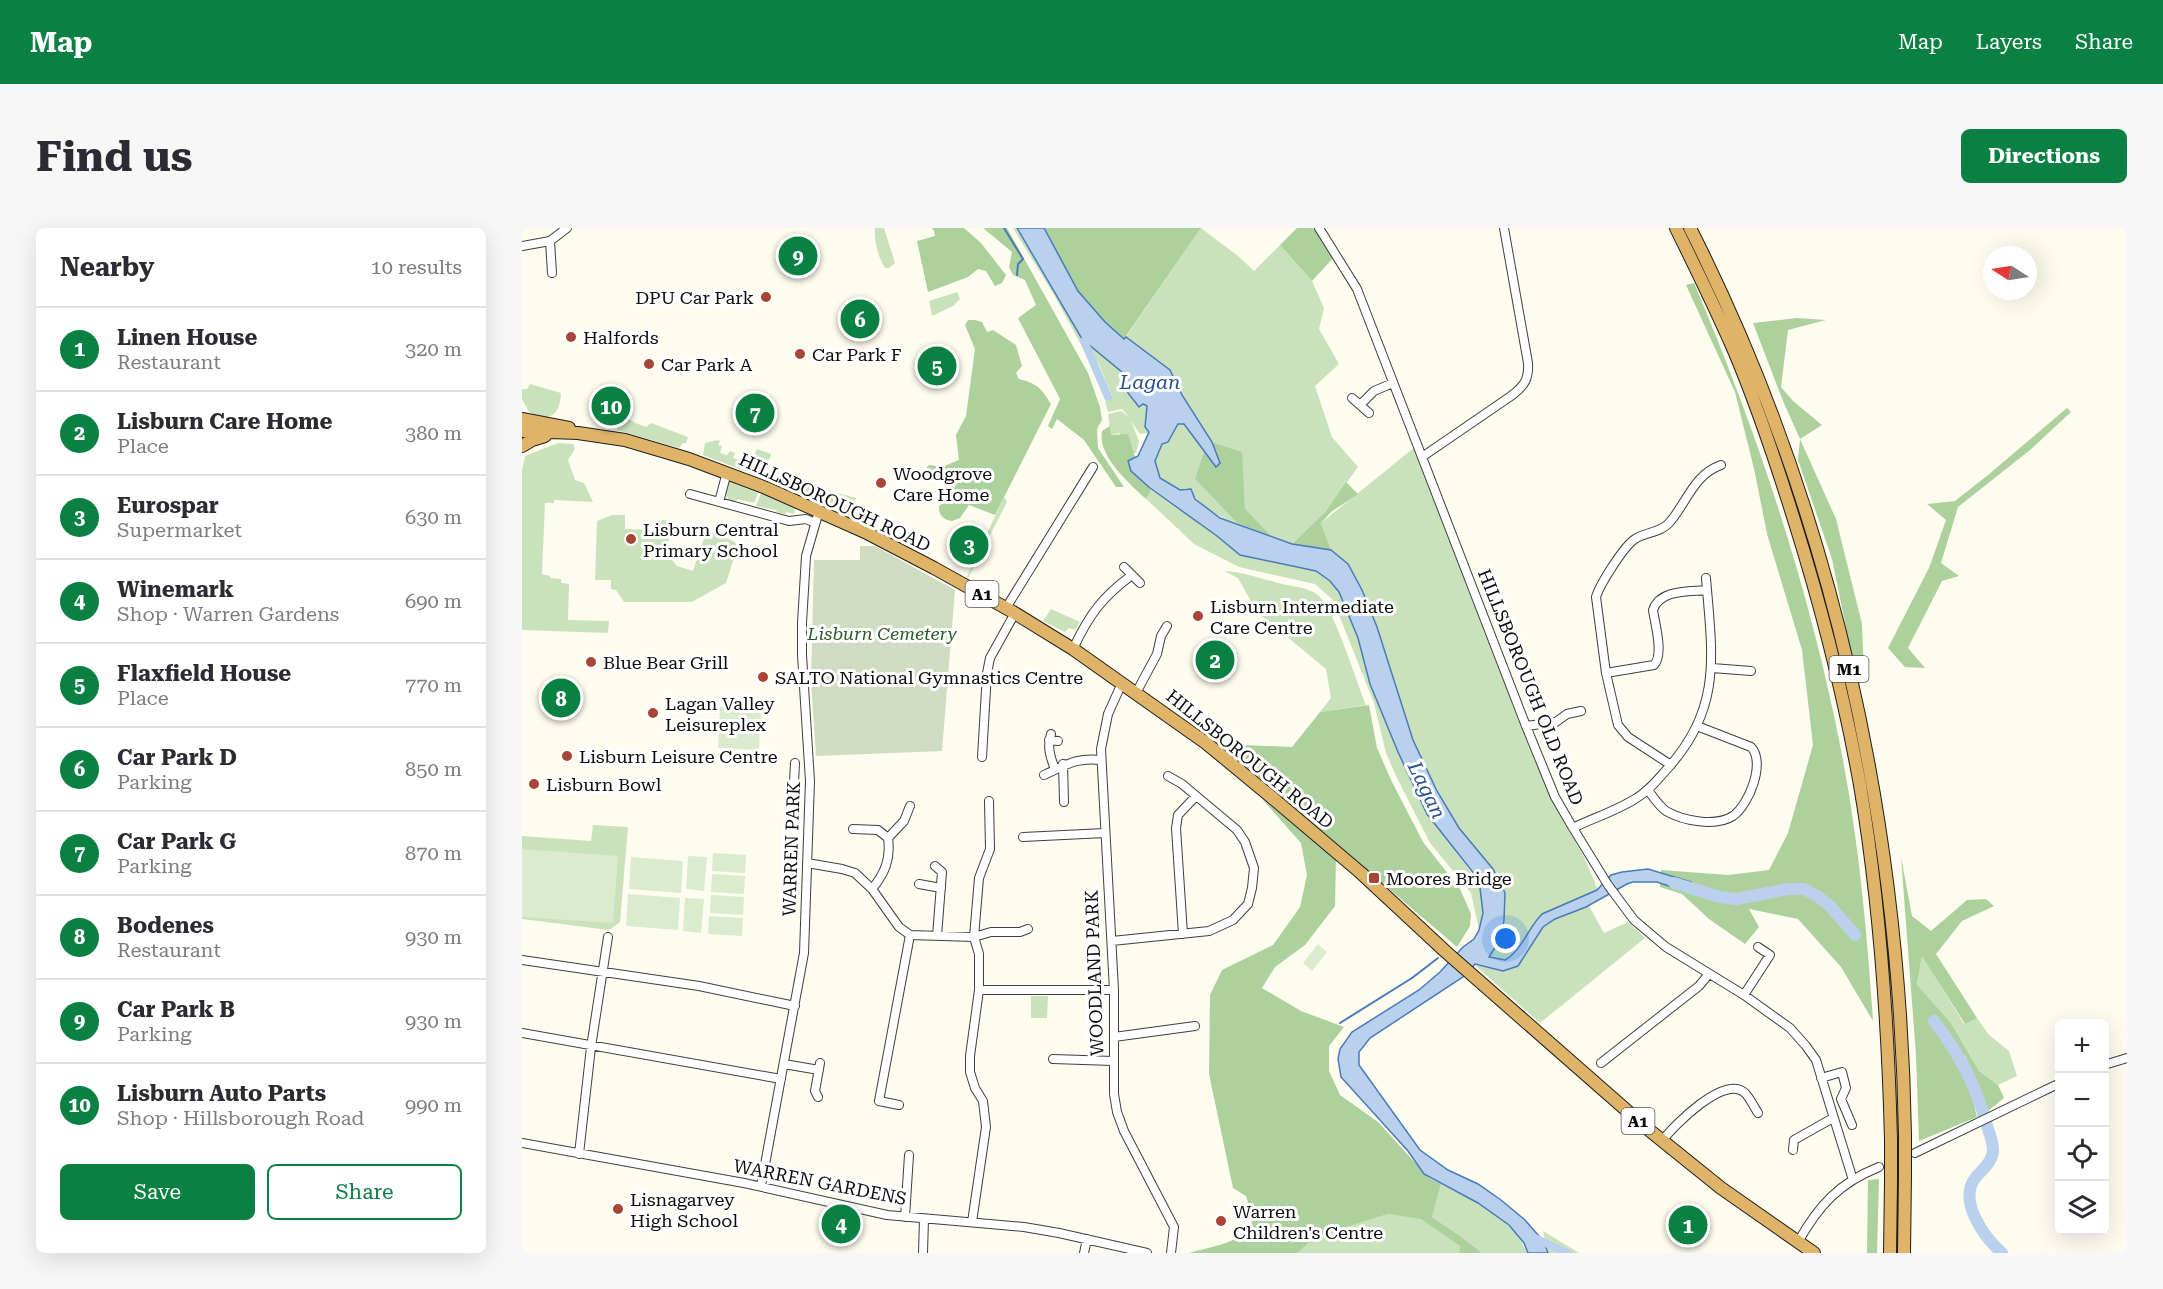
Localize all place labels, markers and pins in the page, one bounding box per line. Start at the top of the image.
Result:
pin: 9 [778,234,818,279]
place label: DPU Car Park [635,287,754,308]
marker: DPU Car Park [759,290,773,304]
pin: 6 [840,296,880,341]
place label: Halfords [583,327,658,348]
marker: Halfords [564,330,578,344]
place label: Car Park F [812,344,902,365]
pin: 5 [918,344,956,388]
marker: Car Park F [793,347,807,361]
place label: Car Park A [661,354,753,375]
marker: Car Park A [642,357,656,371]
pin: 10 [592,384,631,429]
pin: 7 [736,390,774,435]
place label: Woodgrove Care Home [893,463,992,505]
marker: Woodgrove Care Home [874,476,888,490]
place label: Lisburn Central Primary School [643,519,779,561]
pin: 3 [950,522,988,568]
marker: Lisburn Central Primary School [624,532,638,546]
place label: Lisburn Intermediate Care Centre [1210,596,1394,638]
marker: Lisburn Intermediate Care Centre [1191,609,1205,623]
pin: 2 [1196,638,1234,682]
place label: Blue Bear Grill [603,652,729,673]
marker: Blue Bear Grill [584,655,598,669]
place label: SALTO National Gymnastics Centre [775,667,1083,688]
marker: SALTO National Gymnastics Centre [756,670,770,684]
pin: 8 [542,676,580,720]
place label: Lagan Valley Leisureplex [665,693,775,735]
marker: Lagan Valley Leisureplex [646,706,660,720]
place label: Lisburn Leisure Centre [579,746,778,767]
marker: Lisburn Leisure Centre [560,749,574,763]
place label: Lisburn Bowl [546,774,662,795]
marker: Lisburn Bowl [527,777,541,791]
place label: Moores Bridge [1386,868,1512,889]
marker: Moores Bridge [1367,871,1381,885]
place label: Lisnagarvey High School [630,1189,738,1231]
place label: Warren Children's Centre [1233,1201,1383,1243]
marker: Lisnagarvey High School [611,1202,625,1216]
pin: 4 [822,1202,860,1246]
pin: 1 [1668,1202,1708,1248]
marker: Warren Children's Centre [1214,1214,1228,1228]

